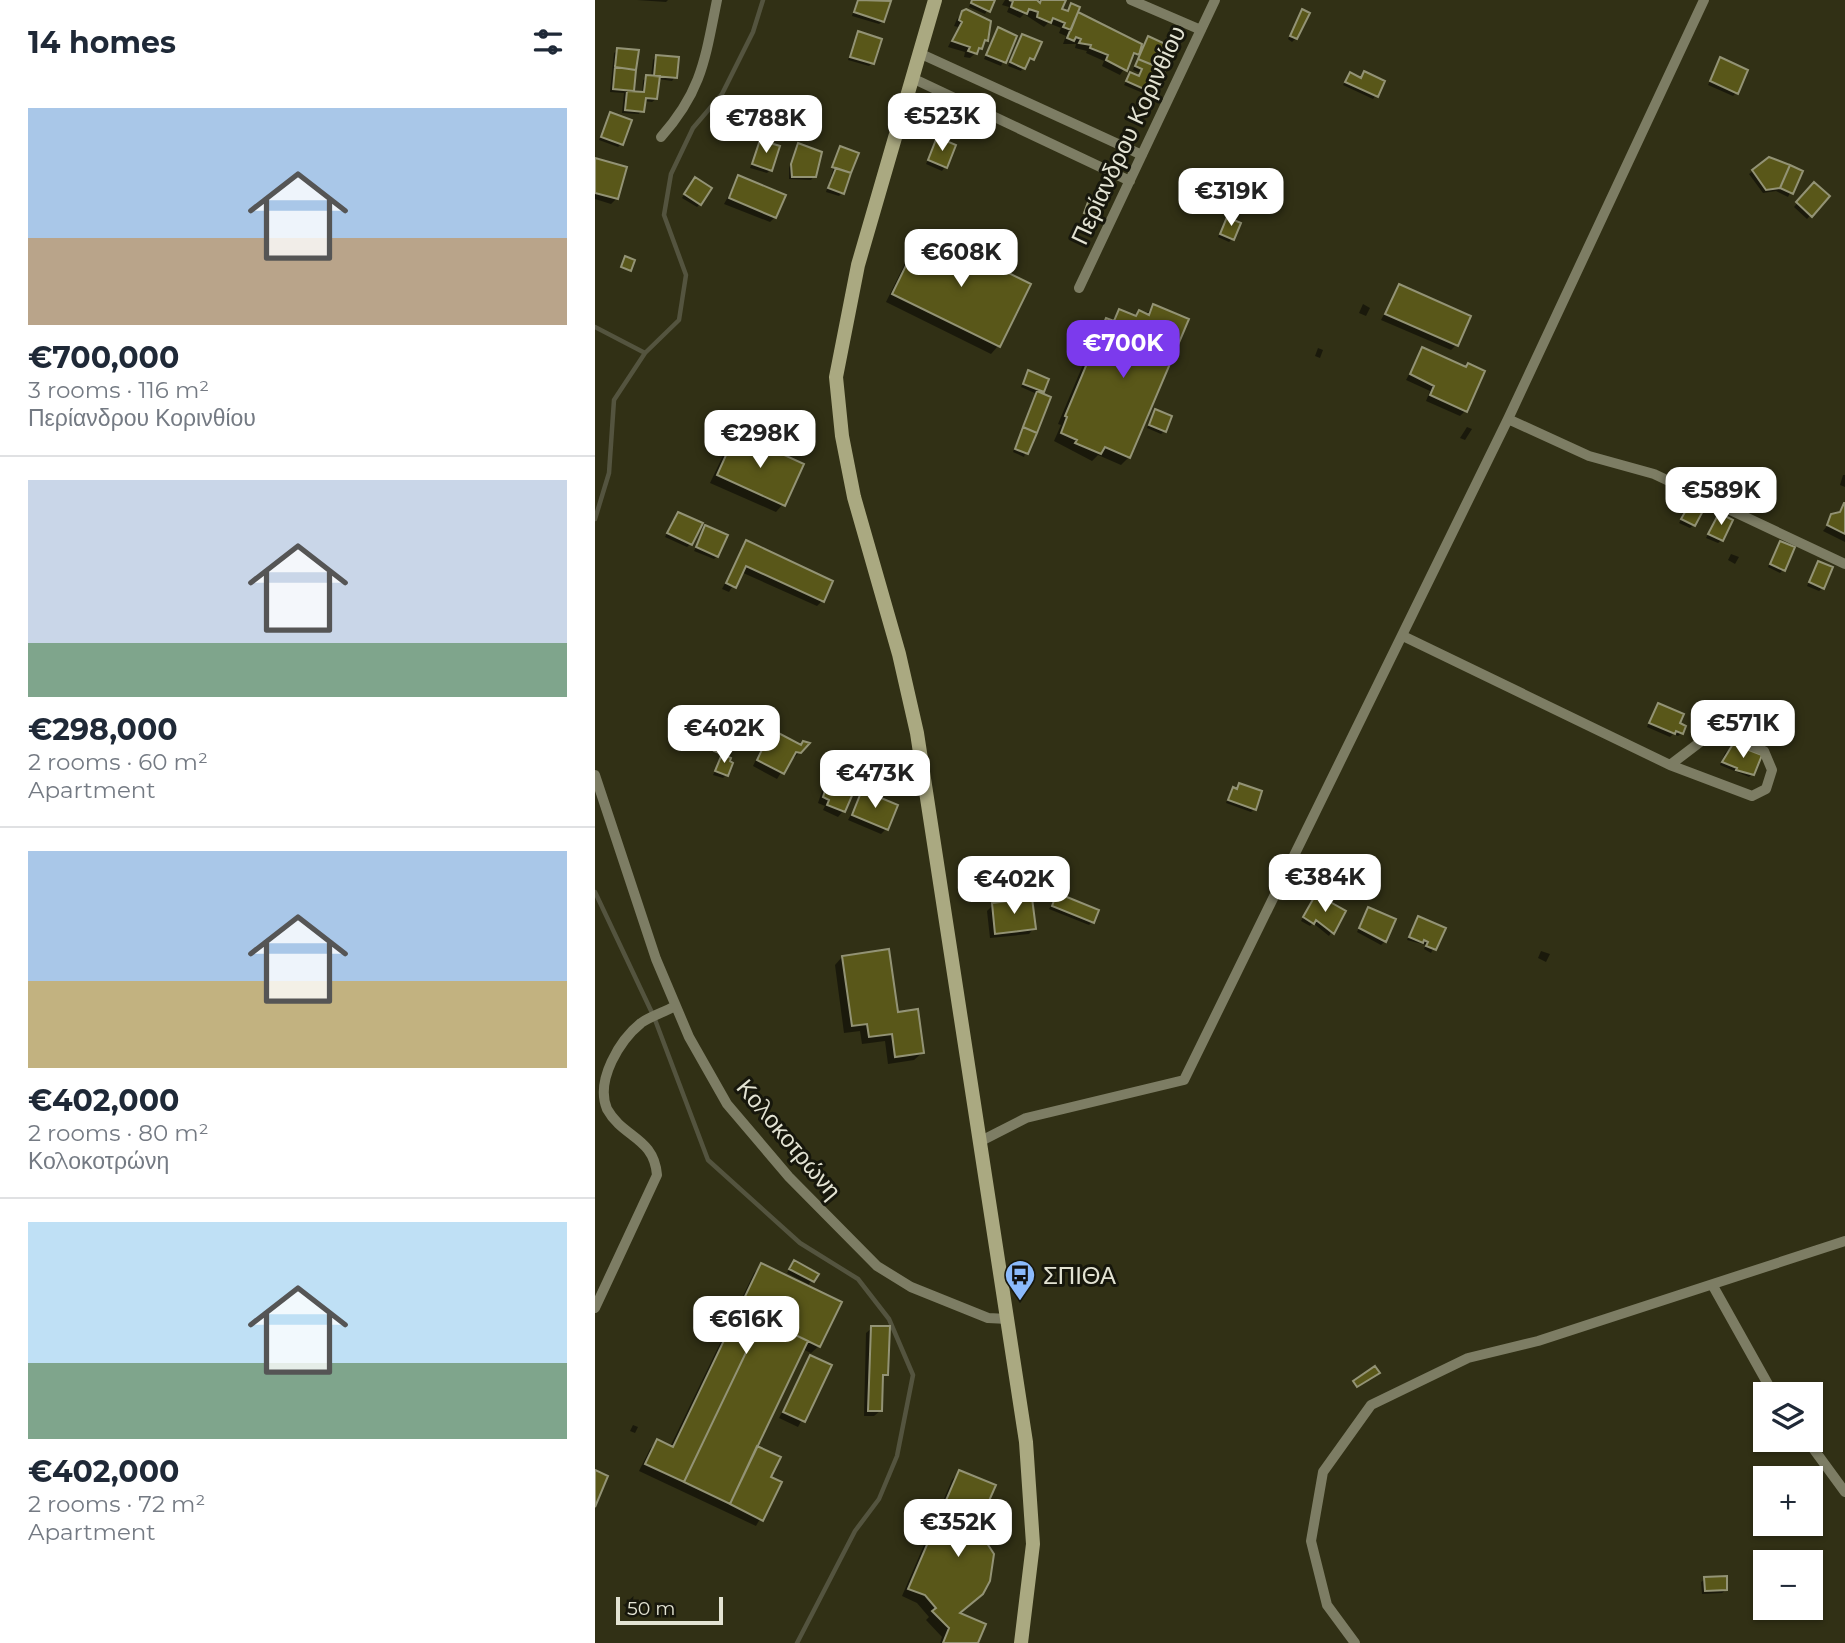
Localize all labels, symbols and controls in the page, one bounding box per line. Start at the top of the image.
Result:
street label: Περίανδρου Κορινθίου [1065,21,1191,249]
icon: filters [529,23,567,61]
text: 14 homes [28,24,176,61]
pin: €523K [893,94,991,153]
pin: €788K [717,96,815,155]
text: €523K [904,102,980,130]
text: €788K [726,104,806,132]
icon: home [235,153,361,279]
pin: €319K [1182,168,1280,228]
text: €319K [1195,177,1267,205]
pin: €608K [912,230,1010,289]
text: €608K [921,238,1001,266]
pin: €700K [1074,320,1172,380]
text: €700K [1083,329,1163,357]
text: €700,000 [28,339,179,376]
text: 3 rooms · 116 m² [28,376,209,404]
text: Περίανδρου Κορινθίου [28,404,256,432]
pin: €298K [711,410,809,470]
text: €298K [721,419,800,447]
pin: €589K [1672,468,1770,527]
text: €589K [1682,476,1760,504]
icon: home [235,525,361,651]
pin: €571K [1694,700,1792,760]
pin: €402K [675,706,773,765]
text: €571K [1707,709,1779,737]
text: €298,000 [28,711,178,748]
text: €402K [684,714,764,742]
text: 2 rooms · 60 m² [28,748,208,776]
pin: €473K [826,750,924,810]
text: €473K [836,759,914,787]
text: Apartment [28,776,156,804]
pin: €384K [1276,855,1374,914]
pin: €402K [965,856,1063,916]
text: €384K [1285,863,1365,891]
text: €402K [974,865,1054,893]
icon: home [235,896,361,1022]
street label: Κολοκοτρώνη [731,1073,847,1205]
text: €402,000 [28,1082,179,1119]
text: 2 rooms · 80 m² [28,1119,209,1147]
text: Κολοκοτρώνη [28,1147,169,1175]
bus stop icon: ΣΠΙΘΑ [1003,1258,1037,1302]
place label: ΣΠΙΘΑ [1043,1261,1116,1290]
icon: home [235,1267,361,1393]
pin: €616K [697,1296,795,1356]
text: €616K [709,1305,783,1333]
map controls [1753,1382,1823,1620]
button: layers [1753,1382,1823,1452]
text: €402,000 [28,1453,179,1490]
button: + [1753,1466,1823,1536]
text: 2 rooms · 72 m² [28,1490,205,1518]
pin: €352K [909,1500,1007,1559]
text: €352K [920,1508,996,1536]
text: Apartment [28,1518,156,1546]
button: − [1753,1550,1823,1620]
scale bar [616,1594,723,1626]
text: 50 m [627,1597,675,1620]

